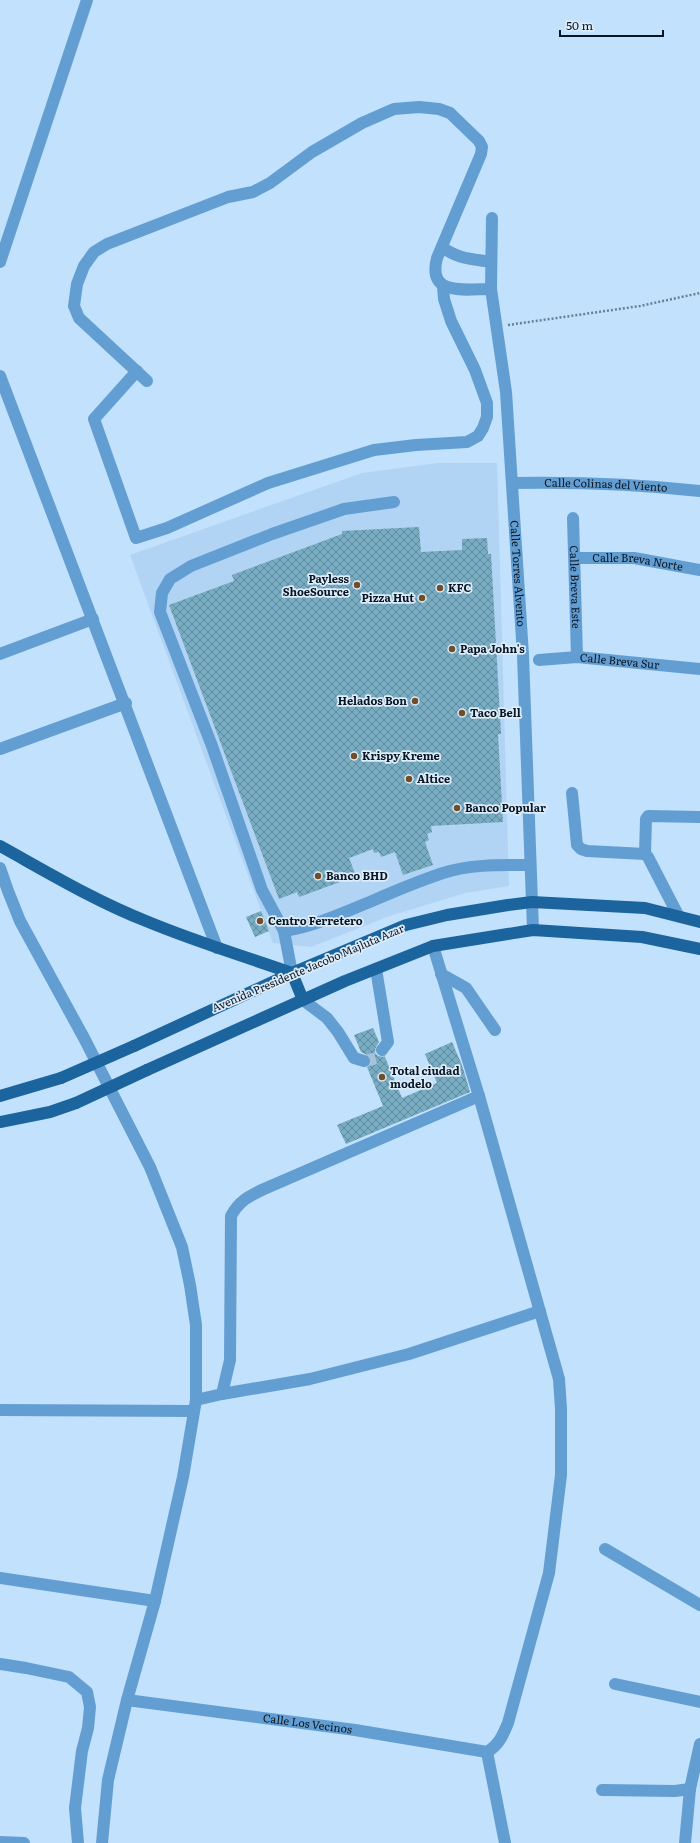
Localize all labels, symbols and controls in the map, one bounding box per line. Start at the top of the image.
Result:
scale bar [560,12,663,38]
text: 50 m [566,16,593,34]
street label: Calle Colinas del Viento [544,474,668,495]
street label: Calle Torres Alvento [507,520,530,627]
street label: Calle Breva Este [567,545,585,629]
street label: Calle Breva Norte [592,549,685,574]
place label: Payless ShoeSource [283,570,350,599]
place label: KFC [448,579,471,595]
marker: Payless ShoeSource [352,580,362,590]
marker: KFC [435,583,445,593]
place label: Pizza Hut [361,589,414,605]
marker: Pizza Hut [417,593,427,603]
place label: Papa John's [460,640,525,656]
marker: Papa John's [447,644,457,654]
street label: Calle Breva Sur [579,648,661,672]
place label: Helados Bon [338,692,407,708]
marker: Helados Bon [410,696,420,706]
place label: Taco Bell [470,704,521,720]
marker: Taco Bell [457,708,467,718]
place label: Krispy Kreme [362,747,440,763]
marker: Krispy Kreme [349,751,359,761]
place label: Altice [417,770,450,786]
marker: Altice [404,774,414,784]
place label: Banco Popular [465,799,546,815]
marker: Banco Popular [452,803,462,813]
place label: Banco BHD [326,867,388,883]
marker: Banco BHD [313,871,323,881]
place label: Centro Ferretero [268,912,363,928]
marker: Centro Ferretero [255,916,265,926]
street label: Avenida Presidente Jacobo Majluta Azar [209,919,407,1015]
place label: Total ciudad modelo [390,1062,460,1091]
marker: Total ciudad modelo [377,1072,387,1082]
street label: Calle Los Vecinos [262,1709,353,1737]

